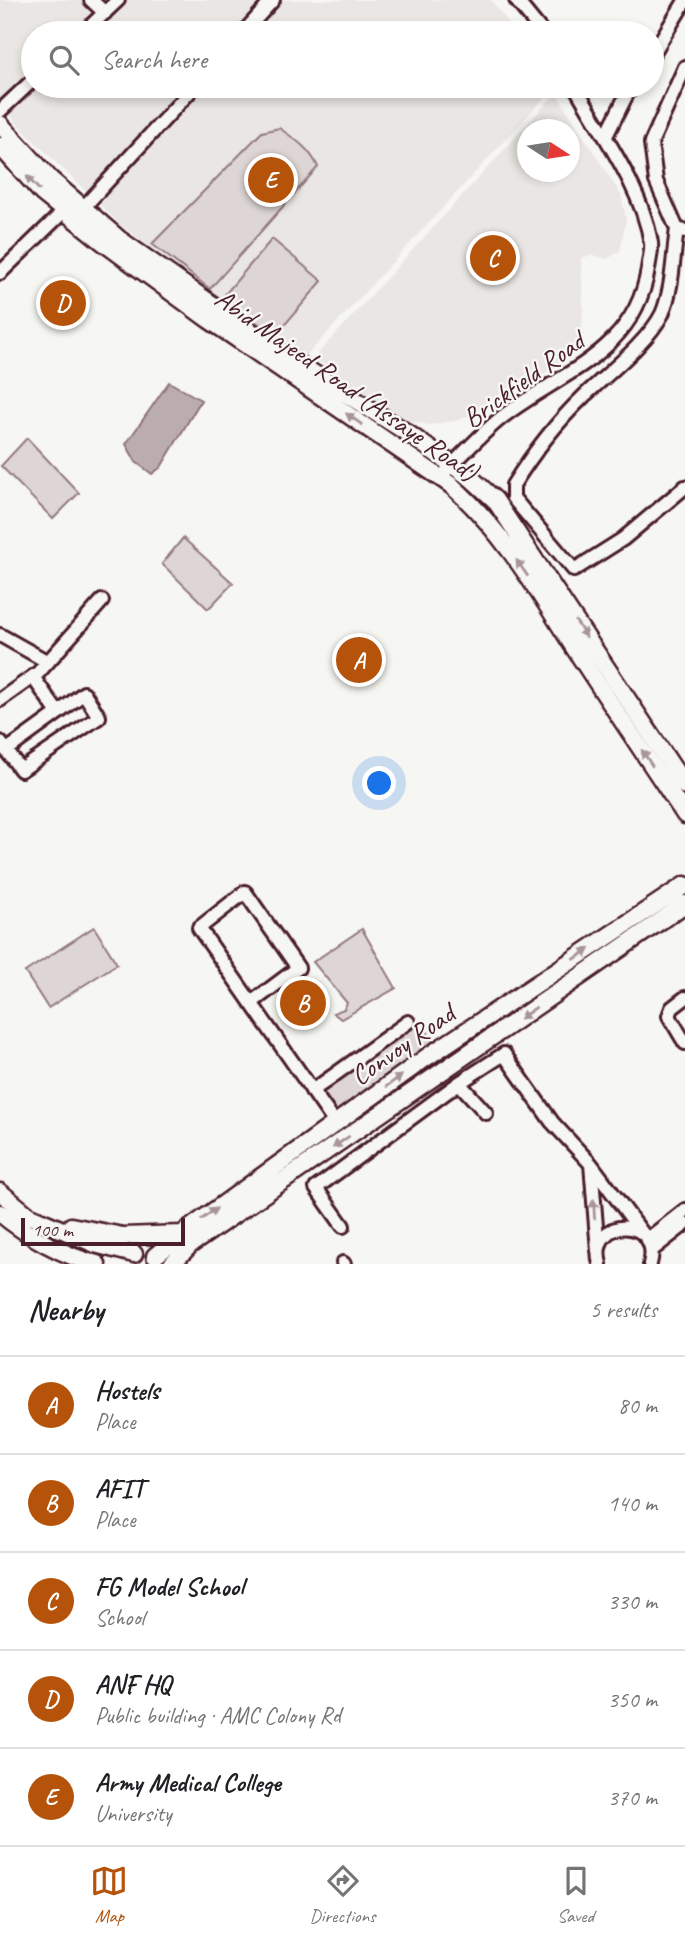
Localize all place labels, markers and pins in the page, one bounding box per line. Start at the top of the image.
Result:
pin: E [248,154,294,206]
pin: C [470,232,516,284]
pin: D [40,277,86,329]
pin: A [336,634,382,686]
pin: B [280,977,326,1029]

